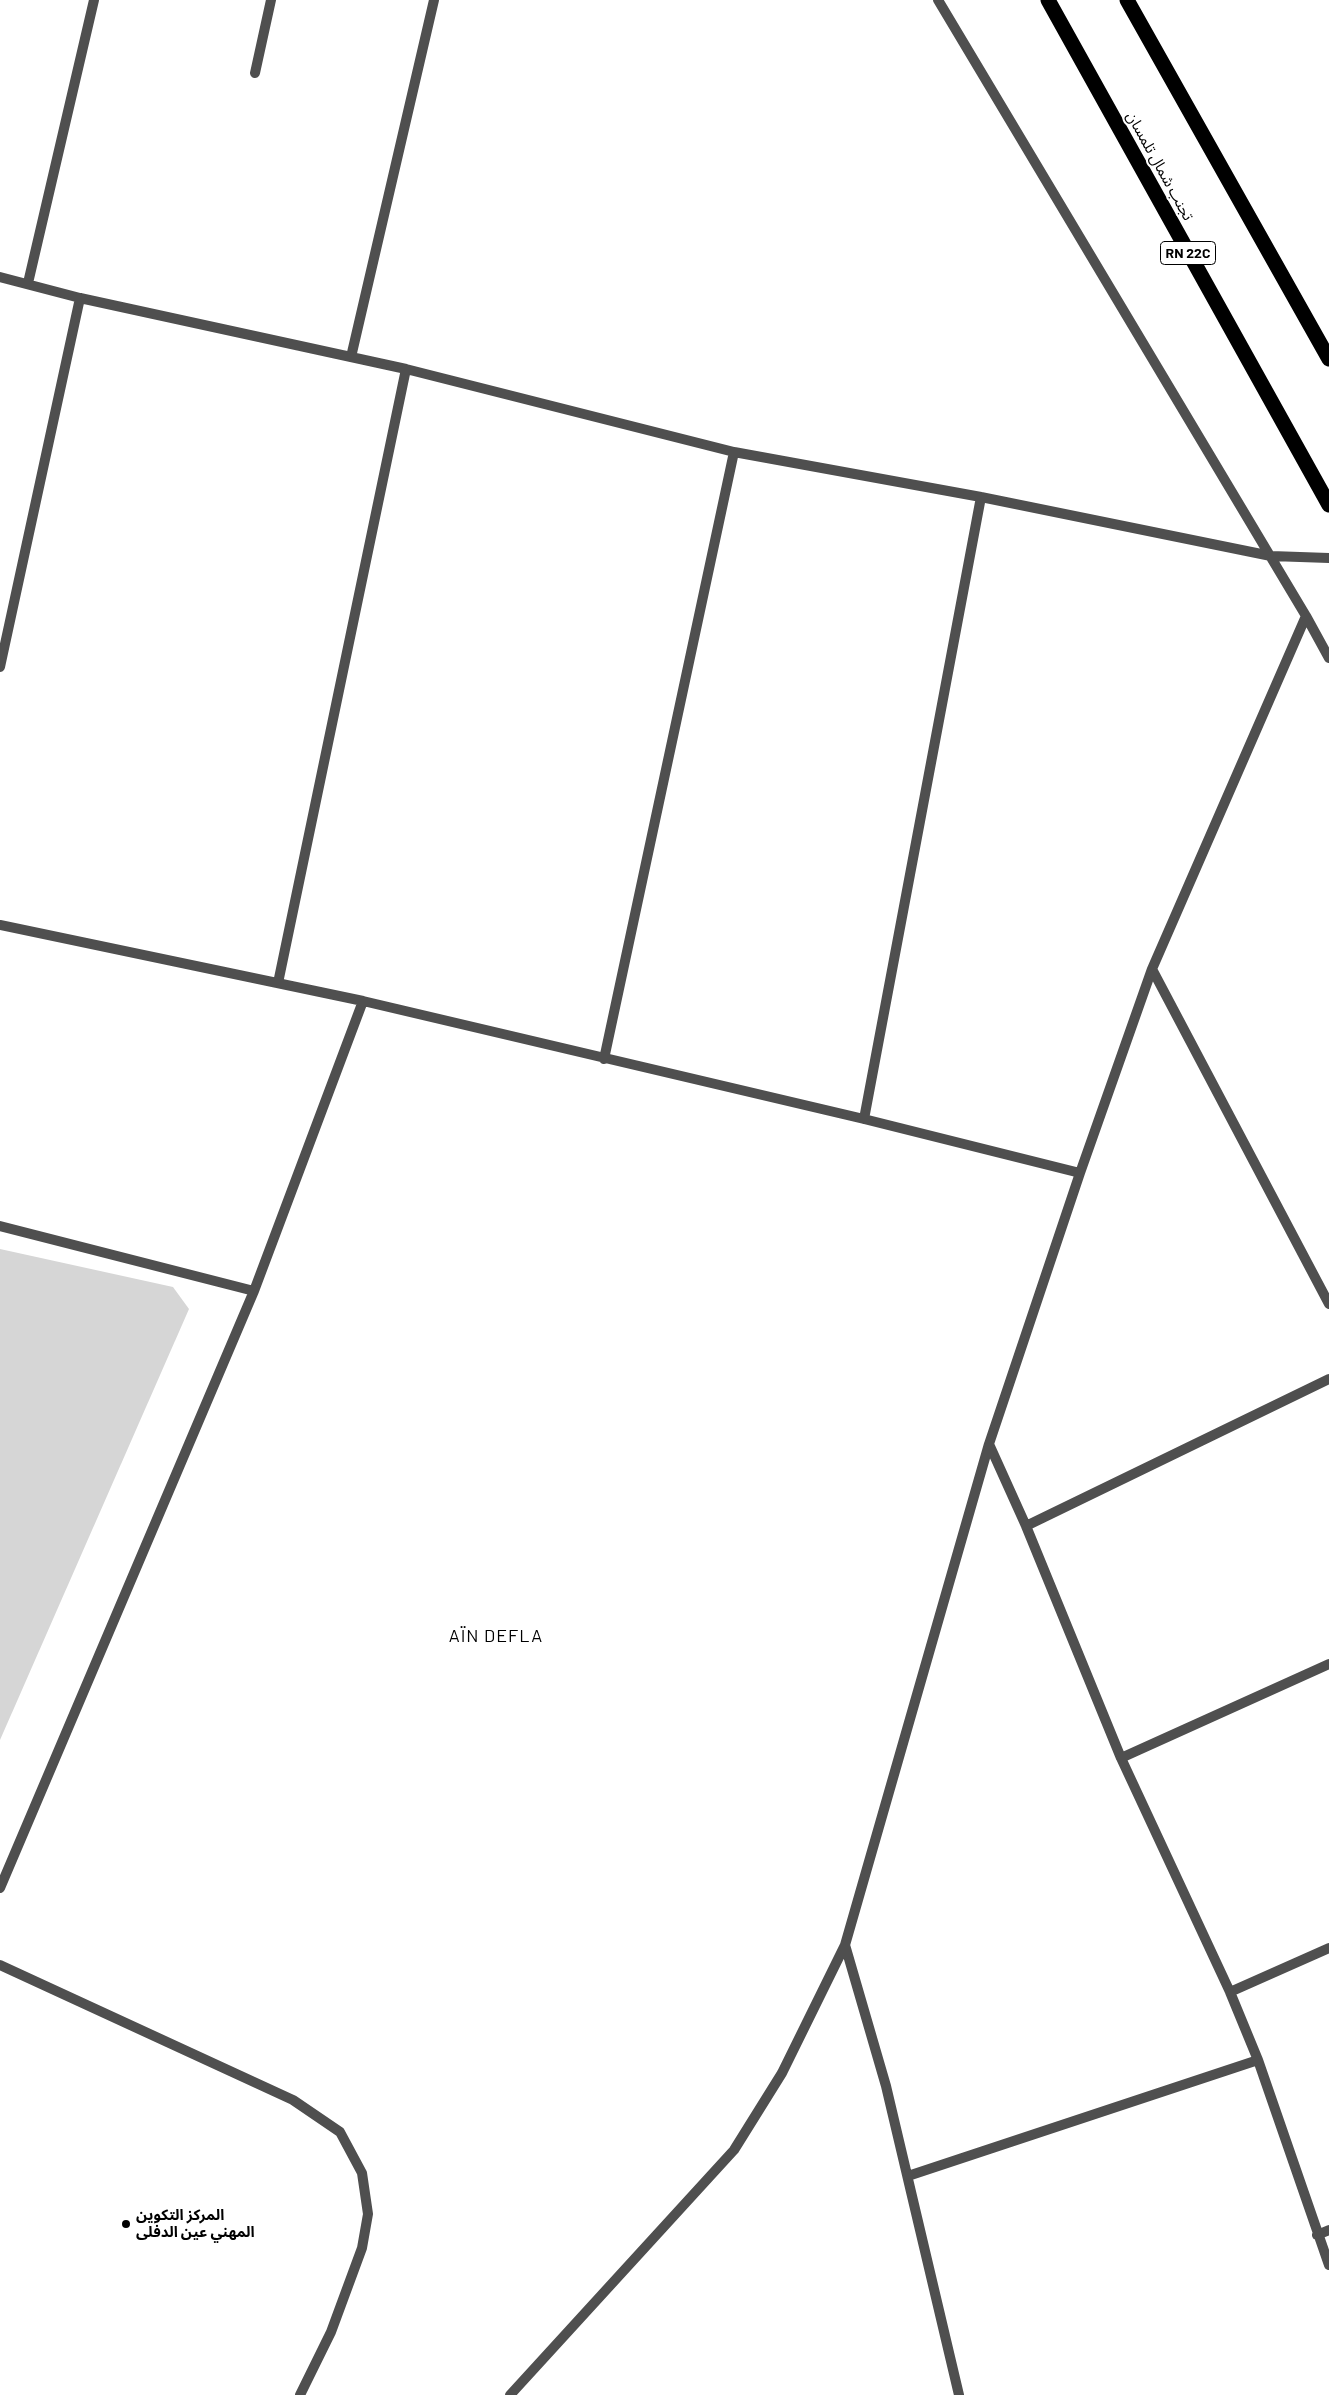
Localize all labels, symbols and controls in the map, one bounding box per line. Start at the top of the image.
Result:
street label: تجنب شمال تلمسان [1123,108,1197,224]
road number: RN 22C [1160,242,1216,264]
district label: AÏN DEFLA [448,1625,544,1647]
place label: المركز التكوين المهني عين الدفلى [136,2206,255,2241]
marker: المركز التكوين المهني عين الدفلى [120,2218,132,2230]

